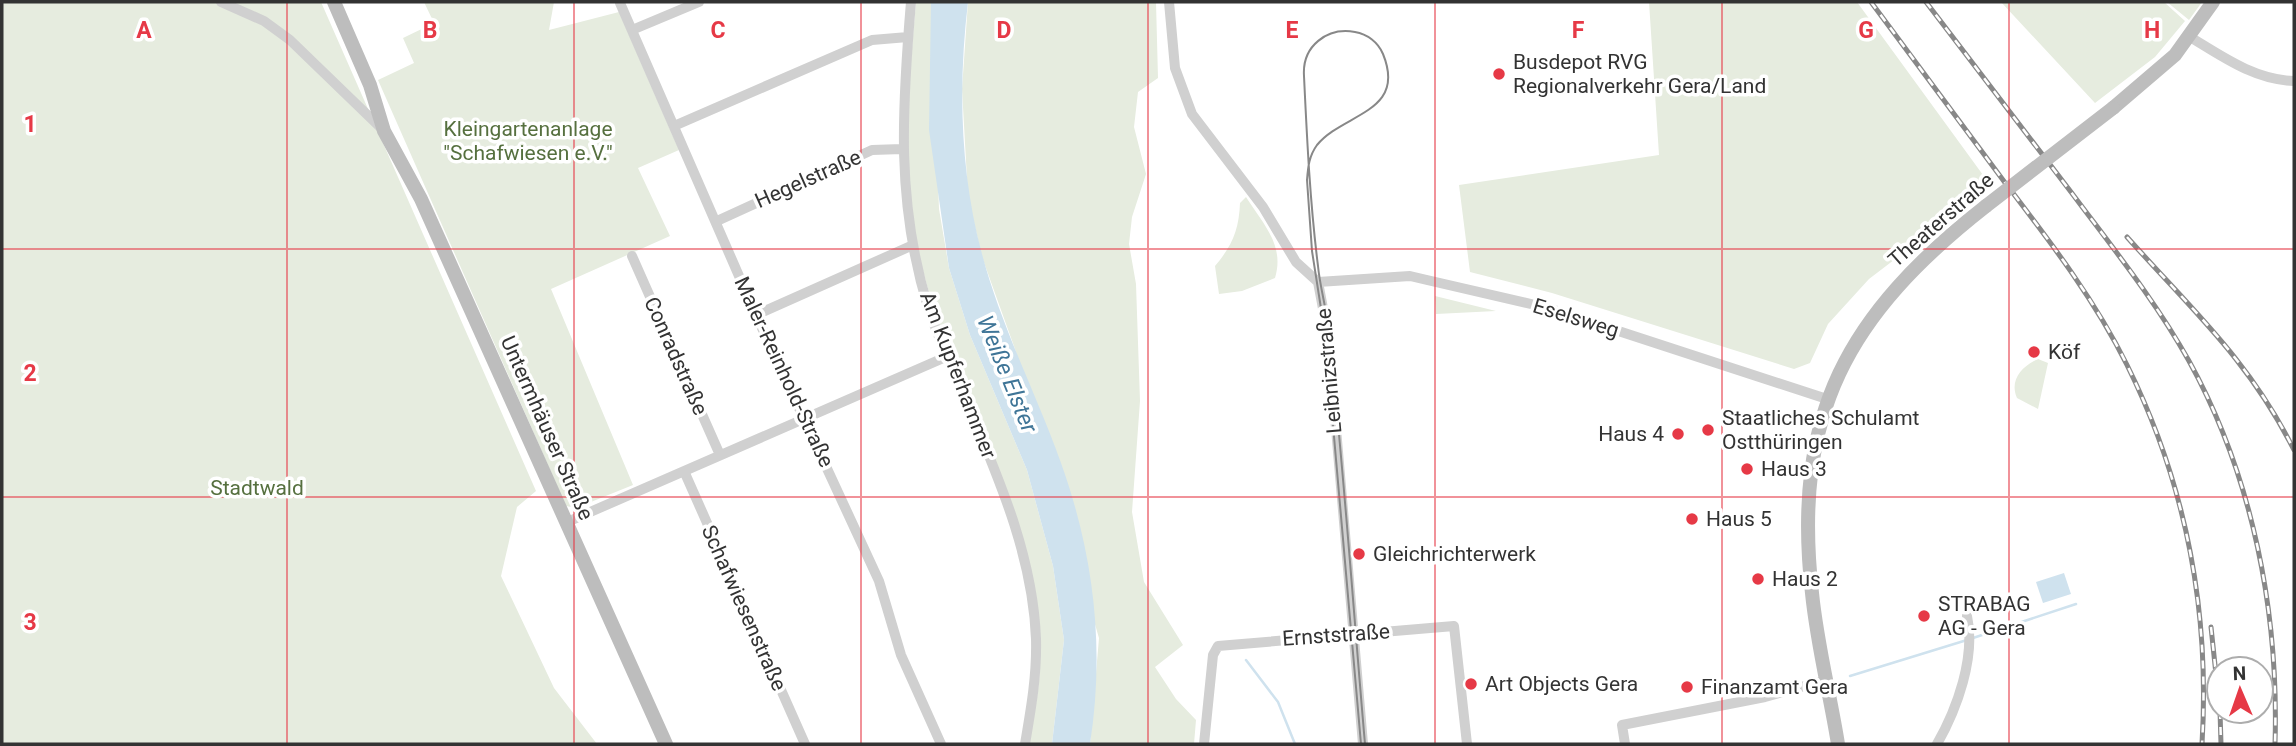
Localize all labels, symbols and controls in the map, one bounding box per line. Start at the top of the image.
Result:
text: A [136,17,152,44]
text: B [423,17,437,44]
text: C [710,17,726,44]
text: D [997,17,1011,44]
text: E [1286,17,1299,44]
text: F [1572,17,1585,44]
text: G [1858,17,1874,44]
text: H [2144,17,2160,44]
place label: Busdepot RVG Regionalverkehr Gera/Land [1513,50,1766,98]
marker: Busdepot RVG Regionalverkehr Gera/Land [1491,66,1507,82]
text: 1 [23,111,37,138]
park label: Kleingartenanlage "Schafwiesen e.V." [443,117,613,165]
street label: Hegelstraße [751,145,865,213]
street label: Theaterstraße [1884,168,1998,272]
street label: Maler-Reinhold-Straße [729,273,839,471]
street label: Am Kupferhammer [915,288,1001,462]
street label: Conradstraße [639,293,713,419]
street label: Eselsweg [1530,294,1622,342]
street label: Leibnizstraße [1312,307,1346,435]
water label: Weiße Elster [971,312,1043,438]
street label: Untermhäuser Straße [496,332,598,524]
place label: Köf [2048,340,2081,364]
marker: Köf [2026,344,2042,360]
text: 2 [23,360,37,387]
place label: Staatliches Schulamt Ostthüringen [1722,406,1920,454]
place label: Haus 4 [1598,422,1664,446]
marker: Staatliches Schulamt Ostthüringen [1700,422,1716,438]
marker: Haus 4 [1670,426,1686,442]
place label: Haus 3 [1761,457,1827,481]
marker: Haus 3 [1739,461,1755,477]
park label: Stadtwald [210,476,304,500]
place label: Haus 5 [1706,507,1772,531]
marker: Haus 5 [1684,511,1700,527]
street label: Schafwiesenstraße [697,521,791,695]
place label: Gleichrichterwerk [1373,542,1536,566]
marker: Gleichrichterwerk [1351,546,1367,562]
place label: Haus 2 [1772,567,1838,591]
marker: Haus 2 [1750,571,1766,587]
place label: STRABAG AG - Gera [1938,592,2031,640]
marker: STRABAG AG - Gera [1916,608,1932,624]
text: 3 [23,609,37,636]
street label: Ernststraße [1281,619,1391,651]
north arrow [2205,655,2275,725]
text: N [2232,662,2247,685]
place label: Art Objects Gera [1485,672,1638,696]
place label: Finanzamt Gera [1701,675,1848,699]
marker: Art Objects Gera [1463,676,1479,692]
marker: Finanzamt Gera [1679,679,1695,695]

